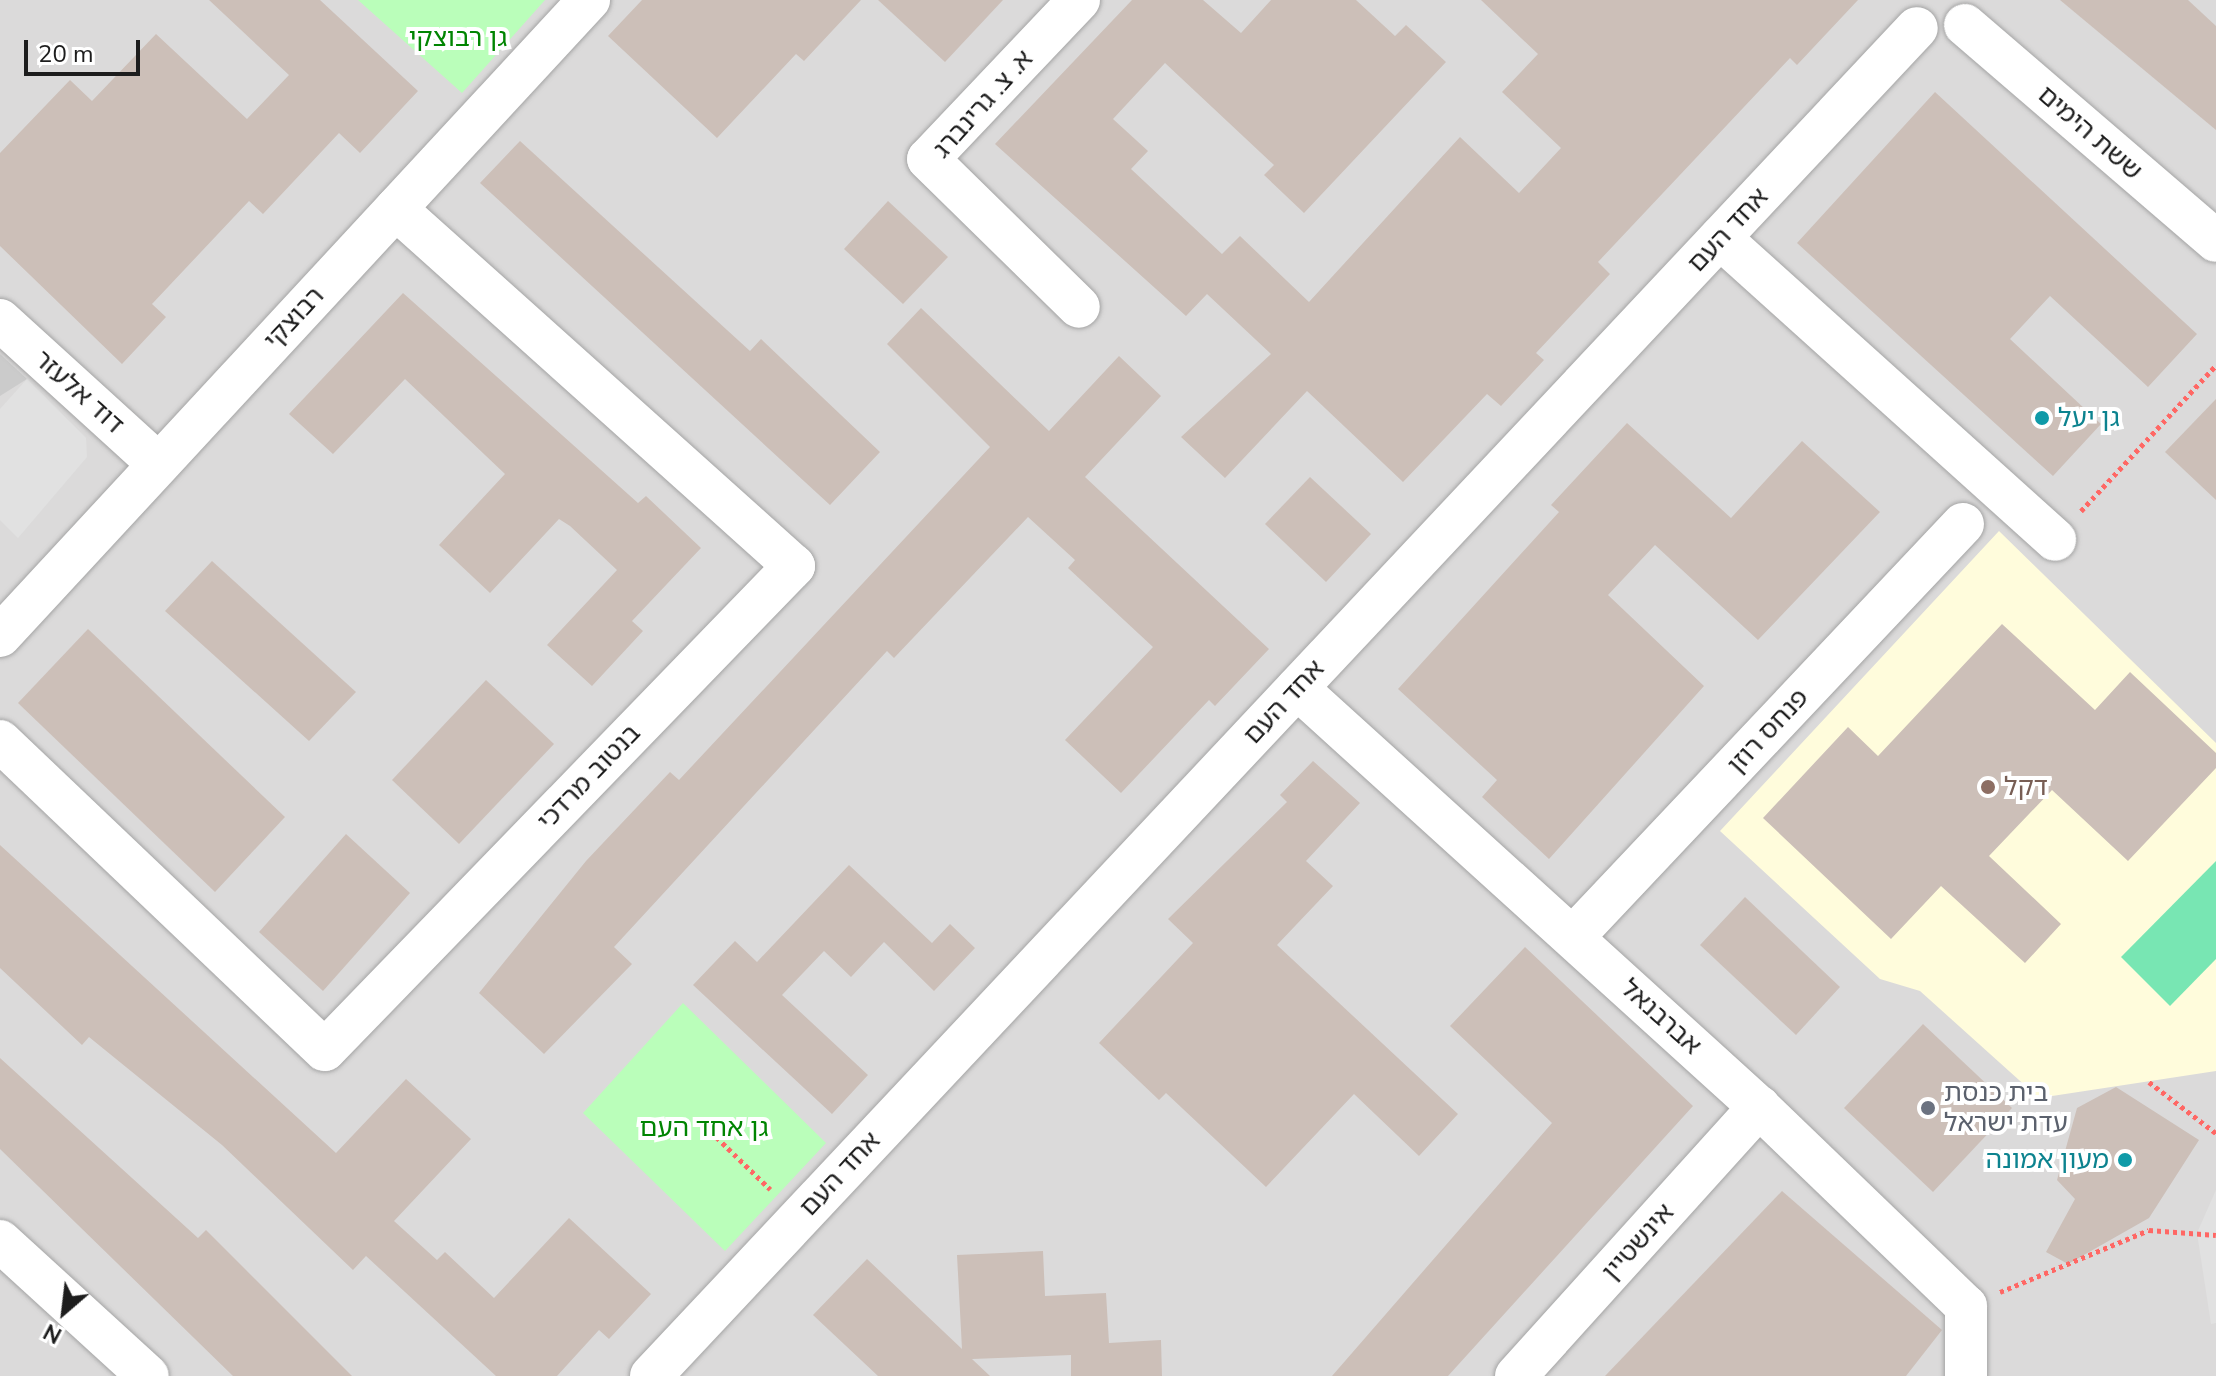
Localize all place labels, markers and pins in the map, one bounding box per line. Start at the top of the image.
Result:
place label: גן יעל [2058,402,2120,434]
marker: גן יעל [2033,409,2051,427]
place label: דקל [2004,771,2048,803]
marker: דקל [1979,778,1997,796]
place label: בית כנסת עדת ישראל [1944,1077,2068,1138]
marker: בית כנסת עדת ישראל [1919,1099,1937,1117]
place label: מעון אמונה [1986,1144,2109,1176]
marker: מעון אמונה [2116,1151,2134,1169]

